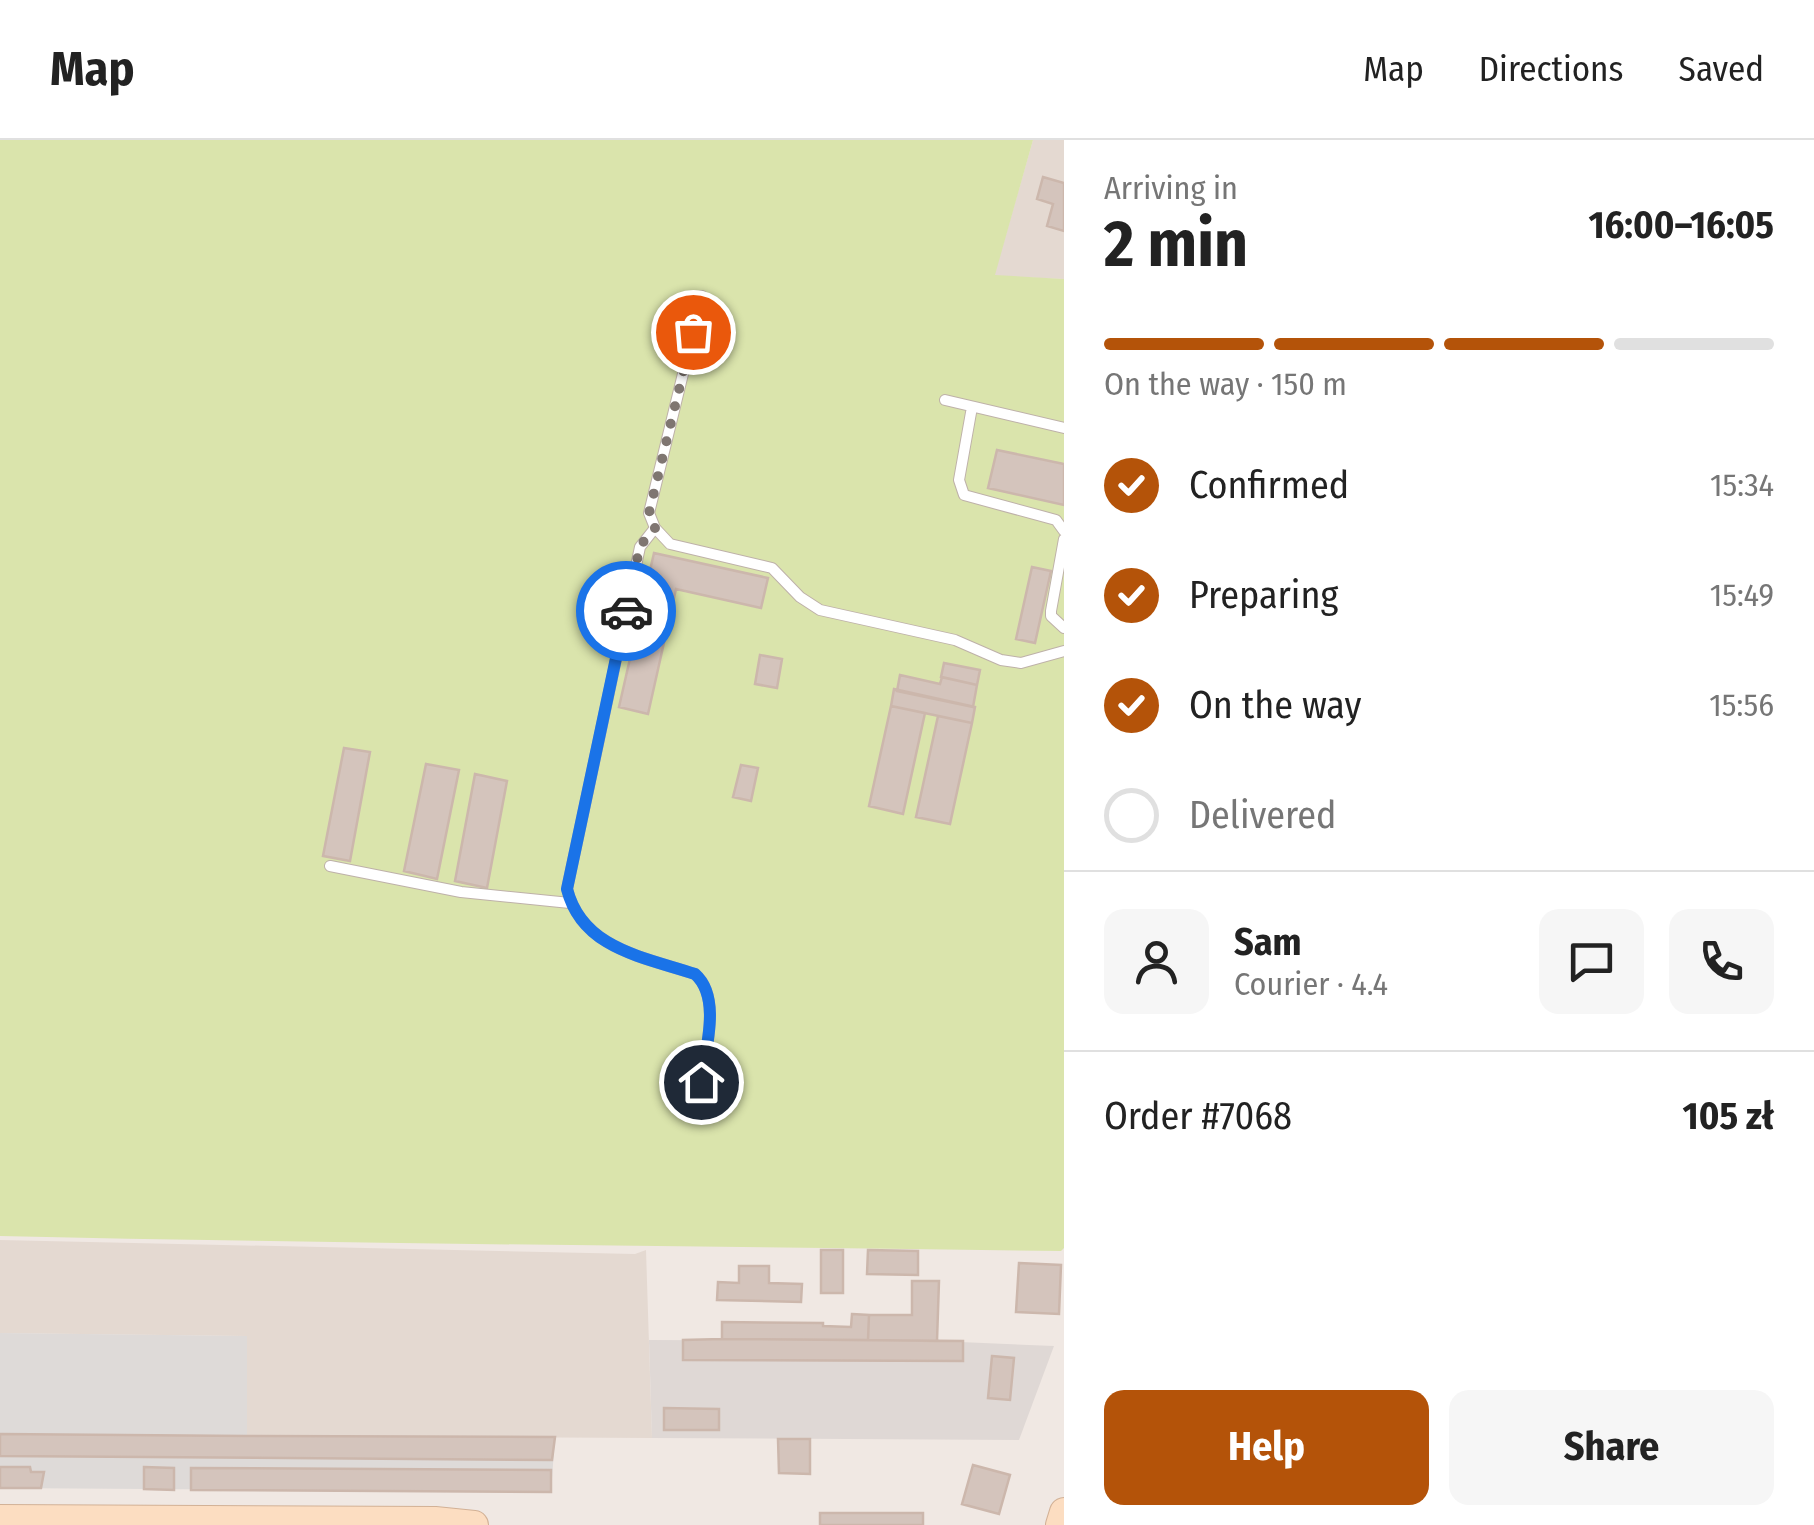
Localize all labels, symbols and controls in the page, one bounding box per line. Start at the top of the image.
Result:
text: Map [50,40,134,98]
text: Map [1363,48,1424,90]
text: Directions [1479,48,1624,90]
text: Saved [1679,48,1764,90]
text: Arriving in [1104,169,1238,207]
text: 16:00–16:05 [1588,202,1774,248]
text: 2 min [1104,205,1248,283]
pin [651,290,736,375]
icon: bag [666,305,721,360]
text: On the way · 150 m [1104,365,1347,403]
icon: check [1104,458,1159,513]
text: Confirmed [1189,462,1349,508]
text: 15:34 [1710,466,1774,504]
courier [576,561,676,661]
icon: check [1104,568,1159,623]
text: Preparing [1189,572,1338,618]
text: 15:49 [1710,576,1774,614]
icon: car [599,584,654,639]
icon: check [1104,678,1159,733]
text: On the way [1189,682,1361,728]
text: 15:56 [1709,686,1774,724]
text: Delivered [1189,792,1336,838]
button: person [1104,909,1209,1014]
button: chat [1539,909,1644,1014]
button: phone [1669,909,1774,1014]
text: Sam [1234,919,1302,965]
text: Courier · 4.4 [1234,965,1388,1003]
pin [659,1040,744,1125]
icon: home [674,1055,729,1110]
text: Order #7068 [1104,1093,1292,1139]
text: 105 zł [1683,1093,1774,1139]
button: Help [1104,1390,1429,1505]
button: Share [1449,1390,1774,1505]

